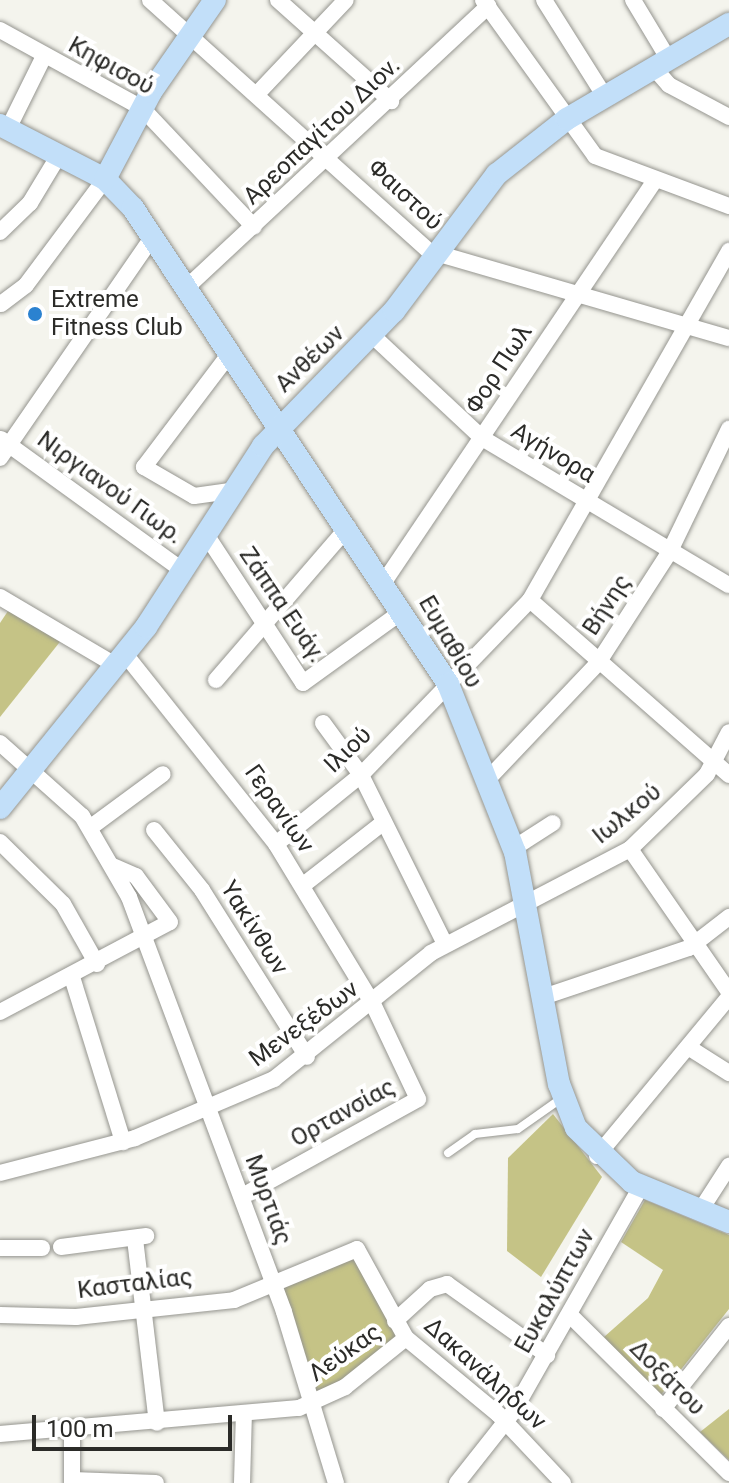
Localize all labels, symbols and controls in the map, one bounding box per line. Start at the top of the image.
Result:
street label: Κηφισού [63,31,159,101]
street label: Αρεοπαγίτου Διον. [238,51,406,211]
street label: Φαιστού [362,153,448,237]
place label: Extreme Fitness Club [51,286,183,342]
marker: Extreme Fitness Club [26,305,44,323]
street label: Ανθέων [270,319,350,399]
street label: Φορ Πωλ [460,319,538,419]
street label: Αγήνορα [506,417,600,489]
street label: Νιργιανού Γιωρ. [31,425,189,551]
street label: Ζάππα Ευάγ. [233,542,331,668]
street label: Βήνης [577,569,637,641]
street label: Ευμαθίου [412,591,488,693]
street label: Ιλιού [318,721,378,779]
street label: Γερανίων [238,759,320,859]
street label: Ιωλκού [587,778,667,850]
street label: Υακίνθων [214,876,294,980]
street label: Μενεξέδων [244,975,364,1073]
street label: Ορτανσίας [286,1073,400,1153]
street label: Μυρτιάς [238,1151,298,1249]
street label: Ευκαλύπτων [509,1224,601,1358]
street label: Κασταλίας [76,1263,194,1305]
street label: Δακανάληδων [418,1312,552,1436]
street label: Λεύκας [303,1318,387,1388]
street label: Δοξάτου [623,1334,711,1422]
scale bar [36,1399,236,1449]
text: 100 m [46,1415,113,1443]

